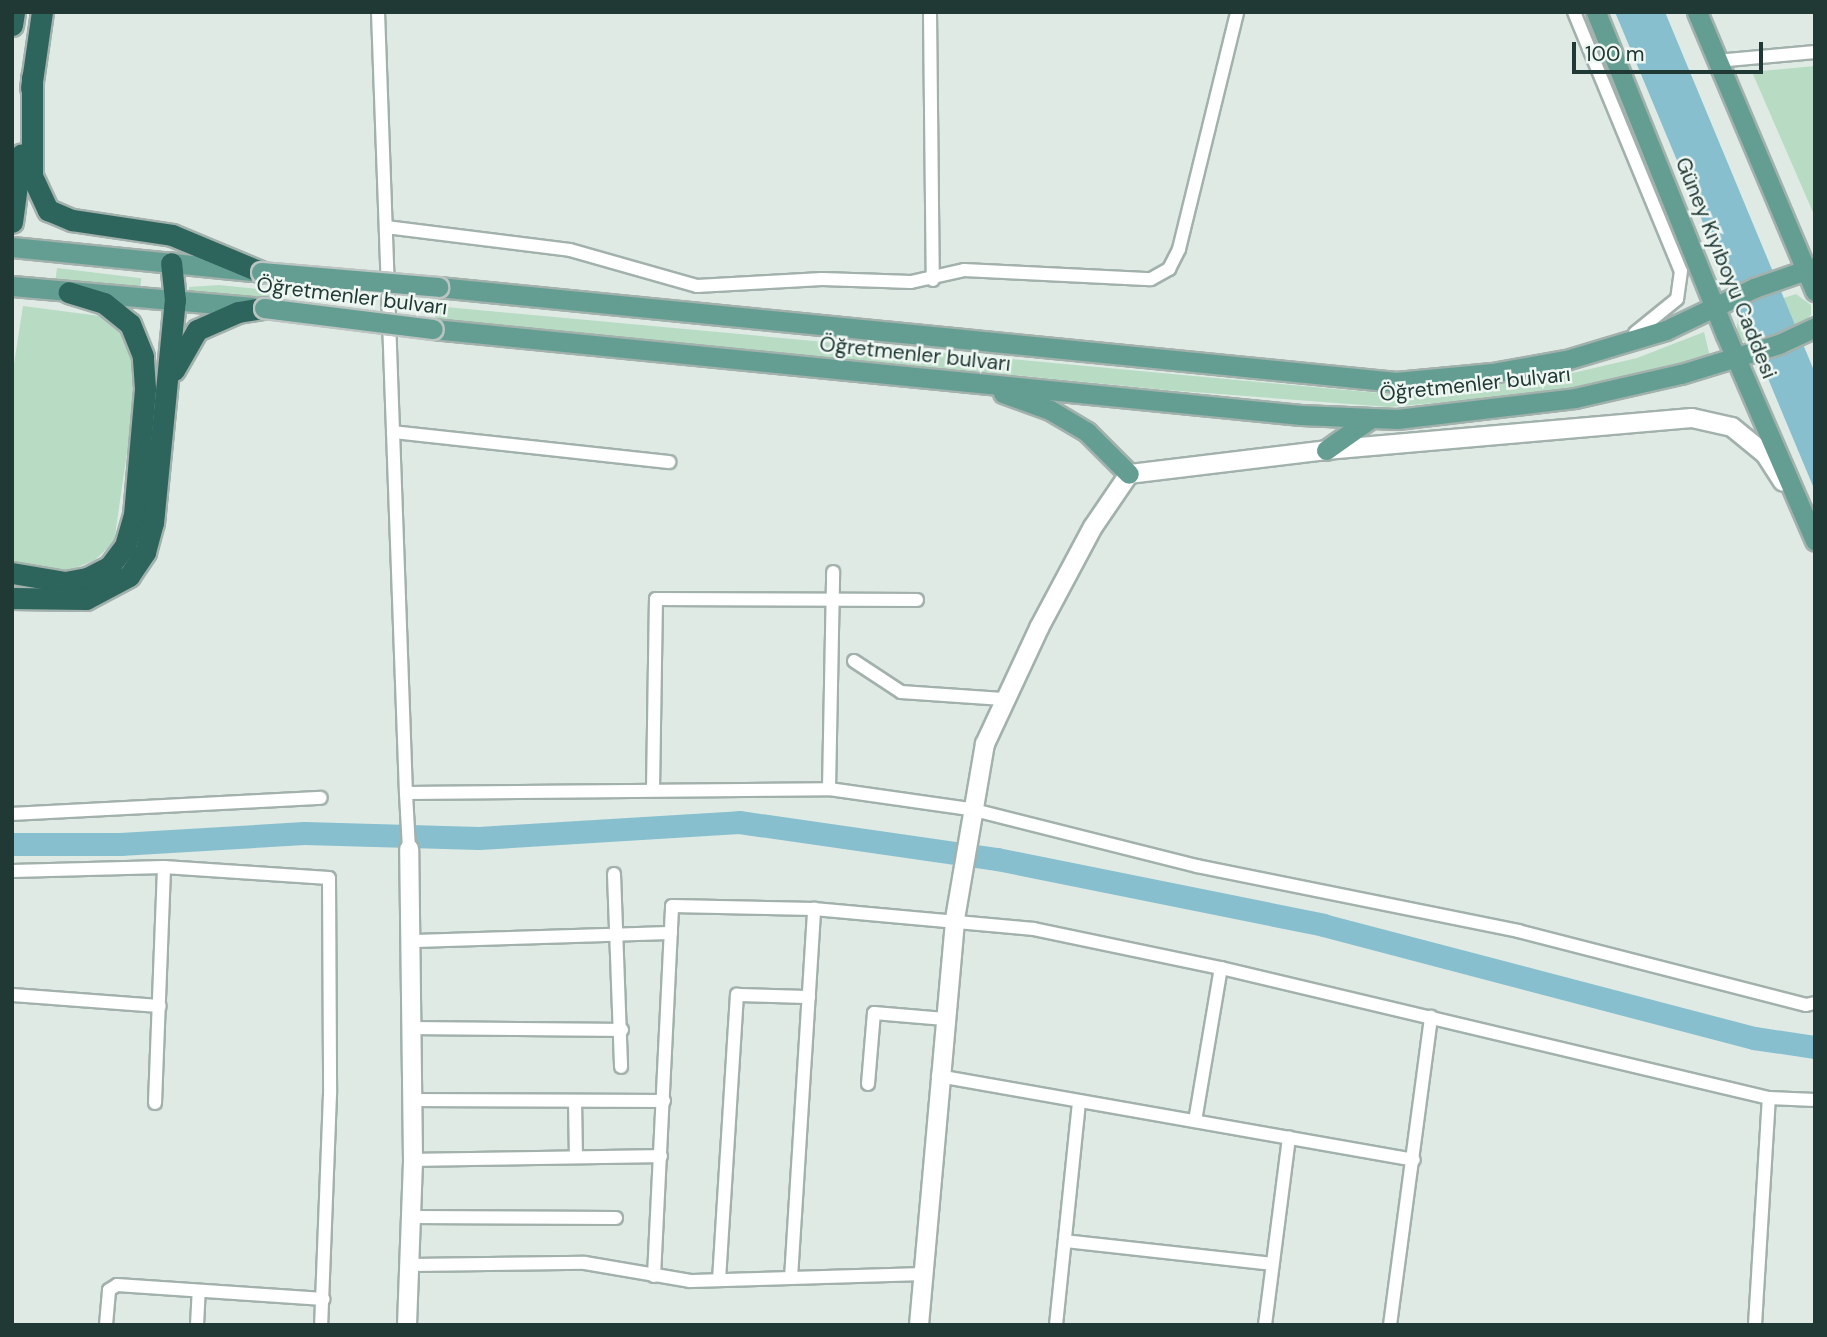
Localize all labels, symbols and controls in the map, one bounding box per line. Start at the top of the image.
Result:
scale bar [1575,28,1766,72]
text: 100 m [1585,40,1645,68]
street label: Güney Kıyıboyu Caddesi [1670,154,1782,382]
street label: Öğretmenler bulvarı [255,272,449,320]
street label: Öğretmenler bulvarı [818,331,1012,377]
street label: Öğretmenler bulvarı [1378,361,1572,407]

